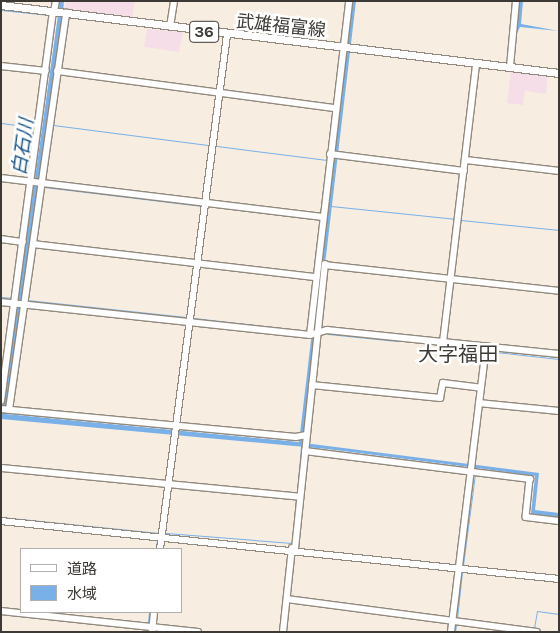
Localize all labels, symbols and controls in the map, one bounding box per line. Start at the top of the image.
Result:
street label: 武雄福富線 [235,11,327,41]
road number: 36 [189,18,219,46]
water label: 白石川 [9,117,39,177]
district label: 大字福田 [418,342,498,366]
legend [20,548,182,613]
text: 道路 [67,560,97,578]
text: 水域 [67,585,97,603]

